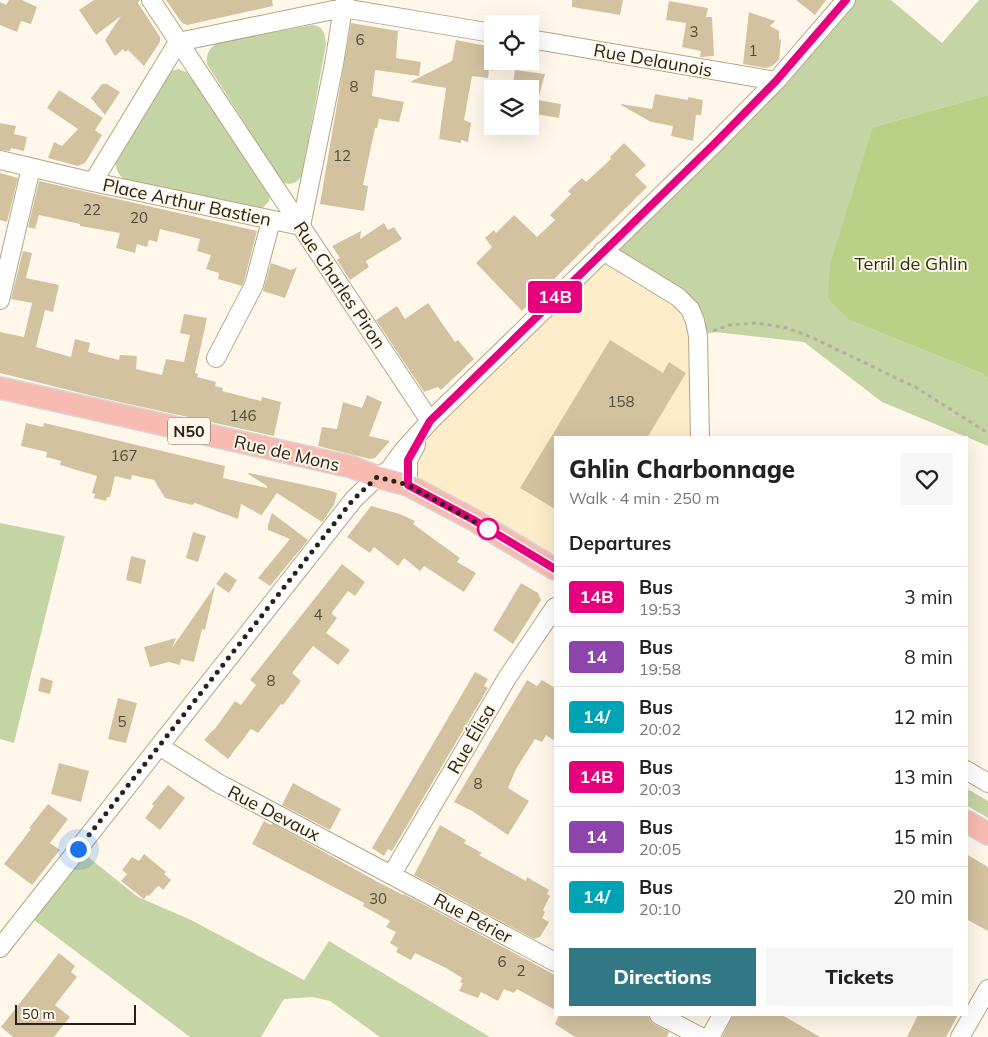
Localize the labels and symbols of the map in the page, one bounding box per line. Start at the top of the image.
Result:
house number: 3 [689,22,699,41]
house number: 6 [355,30,365,49]
street label: Rue Delaunois [592,38,714,82]
house number: 1 [748,41,758,60]
house number: 8 [349,77,359,96]
house number: 12 [333,146,351,165]
street label: Place Arthur Bastien [101,173,273,231]
house number: 22 [83,200,101,219]
house number: 20 [130,208,148,227]
street label: Rue Charles Piron [289,217,391,353]
park label: Terril de Ghlin [854,252,968,275]
line badge: 14B [526,281,584,313]
house number: 158 [607,392,635,411]
house number: 146 [229,406,257,425]
road number: N50 [168,418,210,444]
street label: Rue de Mons [232,430,342,476]
house number: 167 [110,446,138,465]
unlabelled marker [477,518,499,540]
house number: 4 [313,605,323,624]
house number: 8 [266,671,276,690]
street label: Rue Élisa [442,700,500,778]
house number: 5 [117,712,127,731]
house number: 8 [473,774,483,793]
street label: Rue Devaux [224,780,324,846]
your location [66,837,91,862]
street label: Rue Périer [430,888,517,948]
house number: 30 [369,889,387,908]
house number: 6 [497,952,507,971]
house number: 2 [516,961,526,980]
scale bar [15,1002,136,1025]

